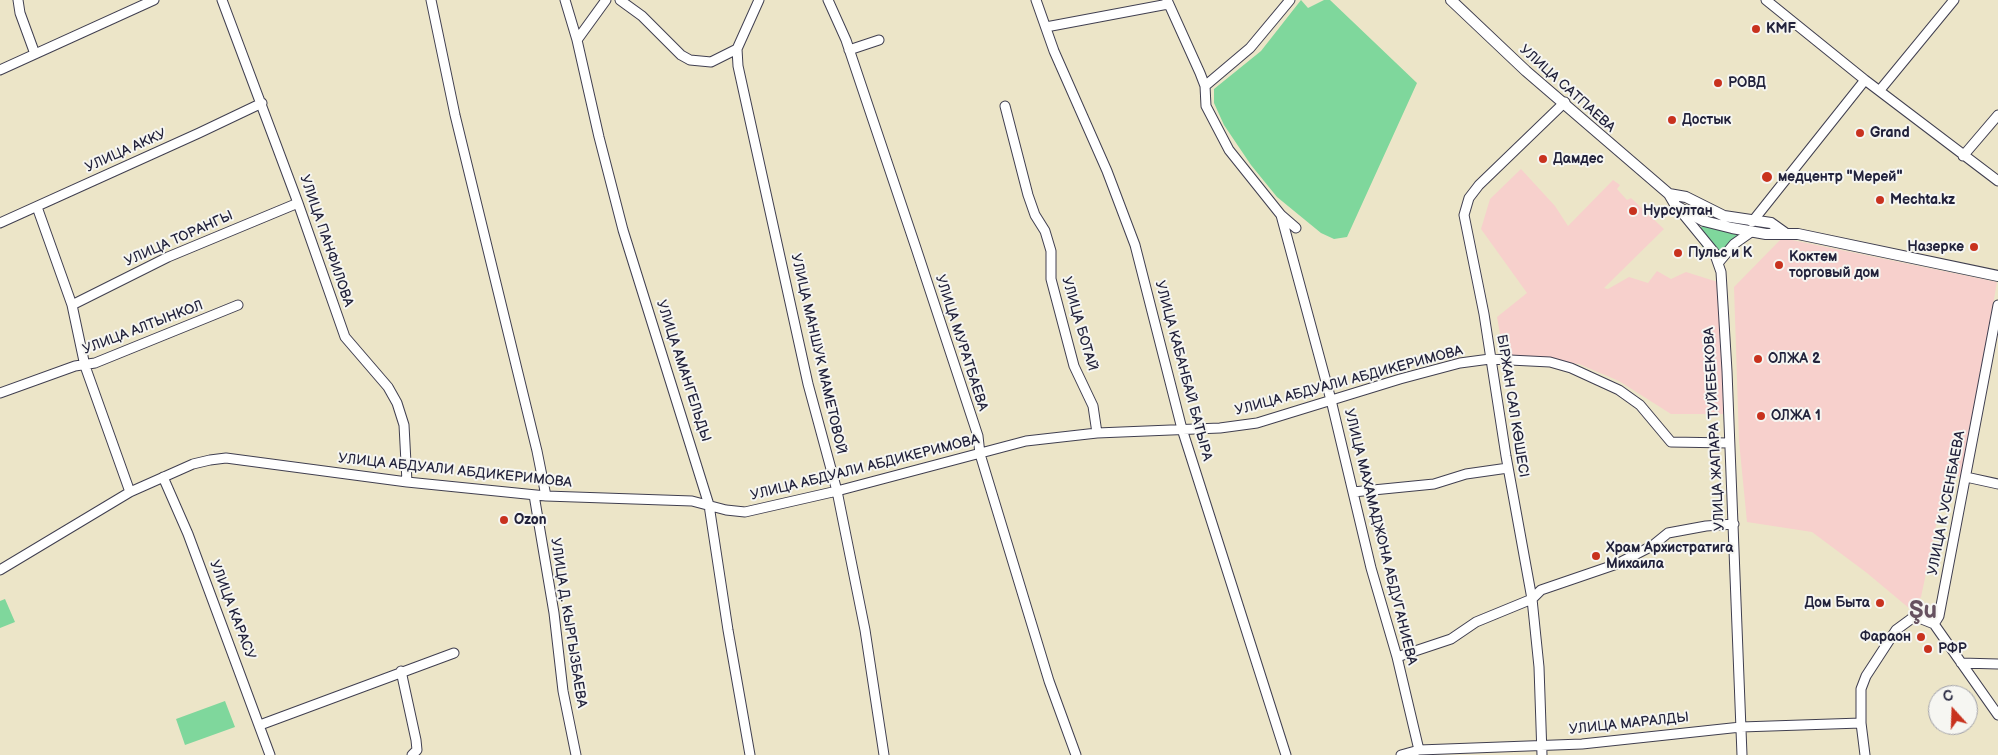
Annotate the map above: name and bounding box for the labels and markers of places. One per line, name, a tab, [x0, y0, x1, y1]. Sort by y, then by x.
place label: KMF	[1766, 21, 1796, 37]
marker: KMF	[1750, 23, 1762, 35]
place label: РОВД	[1728, 75, 1766, 91]
marker: РОВД	[1712, 77, 1724, 89]
place label: Достык	[1682, 112, 1731, 128]
marker: Достык	[1666, 114, 1678, 126]
place label: Grand	[1870, 125, 1910, 141]
marker: Grand	[1854, 127, 1866, 139]
place label: Дамдес	[1553, 151, 1604, 167]
marker: Дамдес	[1537, 153, 1549, 165]
place label: медцентр "Мерей"	[1778, 169, 1902, 185]
marker: медцентр "Мерей"	[1760, 170, 1774, 184]
place label: Mechta.kz	[1890, 192, 1955, 208]
marker: Mechta.kz	[1874, 194, 1886, 206]
place label: Нурсултан	[1643, 203, 1713, 219]
marker: Нурсултан	[1627, 205, 1639, 217]
place label: Назерке	[1907, 239, 1964, 255]
marker: Назерке	[1968, 241, 1980, 253]
place label: Пульс и К	[1688, 245, 1752, 261]
marker: Пульс и К	[1672, 247, 1684, 259]
place label: Коктем торговый дом	[1789, 249, 1879, 282]
marker: Коктем торговый дом	[1773, 259, 1785, 271]
place label: ОЛЖА 2	[1768, 351, 1820, 367]
marker: ОЛЖА 2	[1752, 353, 1764, 365]
place label: ОЛЖА 1	[1771, 408, 1821, 424]
marker: ОЛЖА 1	[1755, 410, 1767, 422]
place label: Ozon	[514, 512, 547, 528]
marker: Ozon	[498, 514, 510, 526]
place label: Храм Архистратига Михаила	[1606, 540, 1733, 572]
marker: Храм Архистратига Михаила	[1590, 550, 1602, 562]
place label: Дом Быта	[1805, 595, 1870, 611]
marker: Дом Быта	[1874, 597, 1886, 609]
place label: Фараон	[1860, 629, 1911, 645]
marker: Фараон	[1915, 631, 1927, 643]
place label: РФР	[1938, 641, 1967, 657]
marker: РФР	[1922, 643, 1934, 655]

